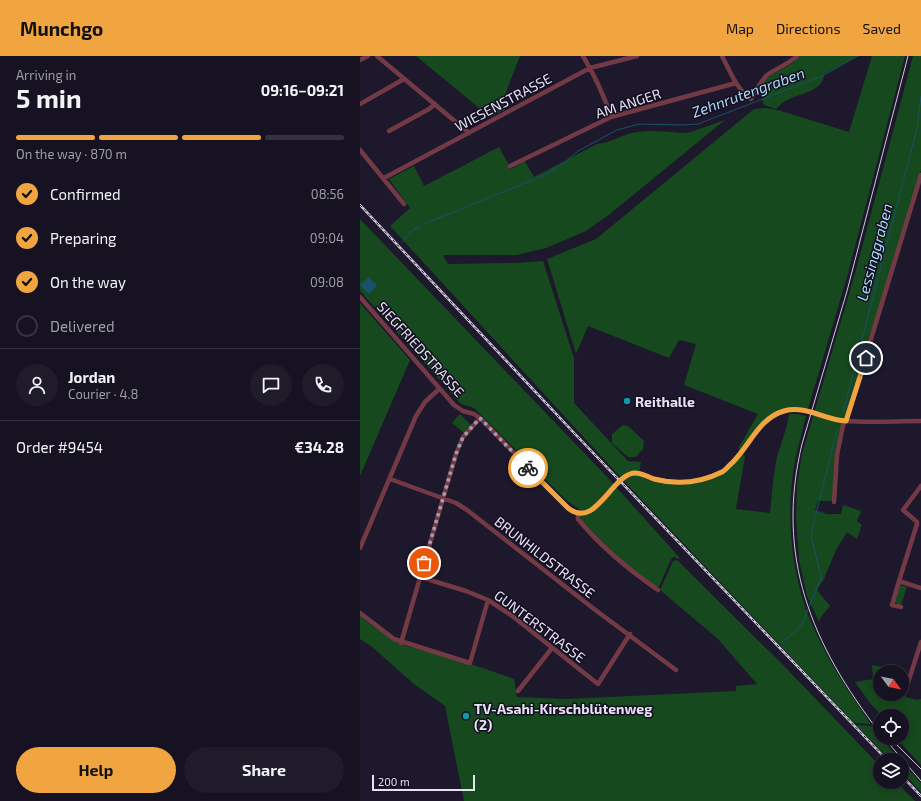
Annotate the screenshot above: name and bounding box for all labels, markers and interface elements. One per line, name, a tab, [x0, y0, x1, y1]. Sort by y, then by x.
text: Munchgo	[20, 17, 103, 40]
text: Map	[726, 20, 754, 37]
text: Directions	[776, 20, 841, 37]
text: Saved	[863, 20, 901, 37]
water label: Zehnrutengraben	[689, 63, 807, 121]
text: Arriving in	[16, 67, 76, 83]
street label: WIESENSTRASSE	[452, 69, 554, 135]
text: 09:16–09:21	[261, 81, 344, 99]
text: 5 min	[16, 82, 82, 113]
street label: AM ANGER	[593, 84, 663, 122]
text: On the way · 870 m	[16, 146, 127, 162]
icon: check	[16, 183, 38, 205]
text: Confirmed	[50, 185, 121, 203]
text: 08:56	[311, 186, 344, 202]
water label: Lessinggraben	[852, 201, 896, 303]
icon: check	[16, 227, 38, 249]
text: Preparing	[50, 229, 116, 247]
text: 09:04	[310, 230, 344, 246]
icon: check	[16, 271, 38, 293]
text: On the way	[50, 273, 126, 291]
text: 09:08	[310, 274, 344, 290]
street label: SIEGFRIEDSTRASSE	[374, 298, 468, 400]
text: Delivered	[50, 317, 115, 335]
pin	[849, 341, 883, 375]
icon: home	[855, 347, 877, 369]
button: person	[16, 364, 58, 406]
button: chat	[250, 364, 292, 406]
button: phone	[302, 364, 344, 406]
text: Jordan	[68, 368, 115, 386]
text: Courier · 4.8	[68, 386, 138, 402]
place label: Reithalle	[635, 393, 695, 410]
marker: Reithalle	[622, 396, 632, 406]
text: Order #9454	[16, 438, 103, 456]
text: €34.28	[295, 438, 344, 456]
courier	[508, 448, 548, 488]
icon: bike	[517, 457, 539, 479]
street label: BRUNHILDSTRASSE	[491, 512, 599, 602]
pin	[407, 546, 441, 580]
icon: bag	[413, 552, 435, 574]
street label: GUNTERSTRASSE	[491, 586, 589, 666]
north arrow	[873, 665, 909, 701]
map controls	[873, 665, 909, 789]
place label: TV-Asahi-Kirschblütenweg (2)	[474, 700, 652, 733]
button: locate	[873, 709, 909, 745]
marker: TV-Asahi-Kirschblütenweg (2)	[461, 711, 471, 721]
button: Help	[16, 747, 176, 793]
button: Share	[184, 747, 344, 793]
button: layers	[873, 753, 909, 789]
scale bar	[372, 773, 475, 792]
text: 200 m	[378, 775, 410, 788]

